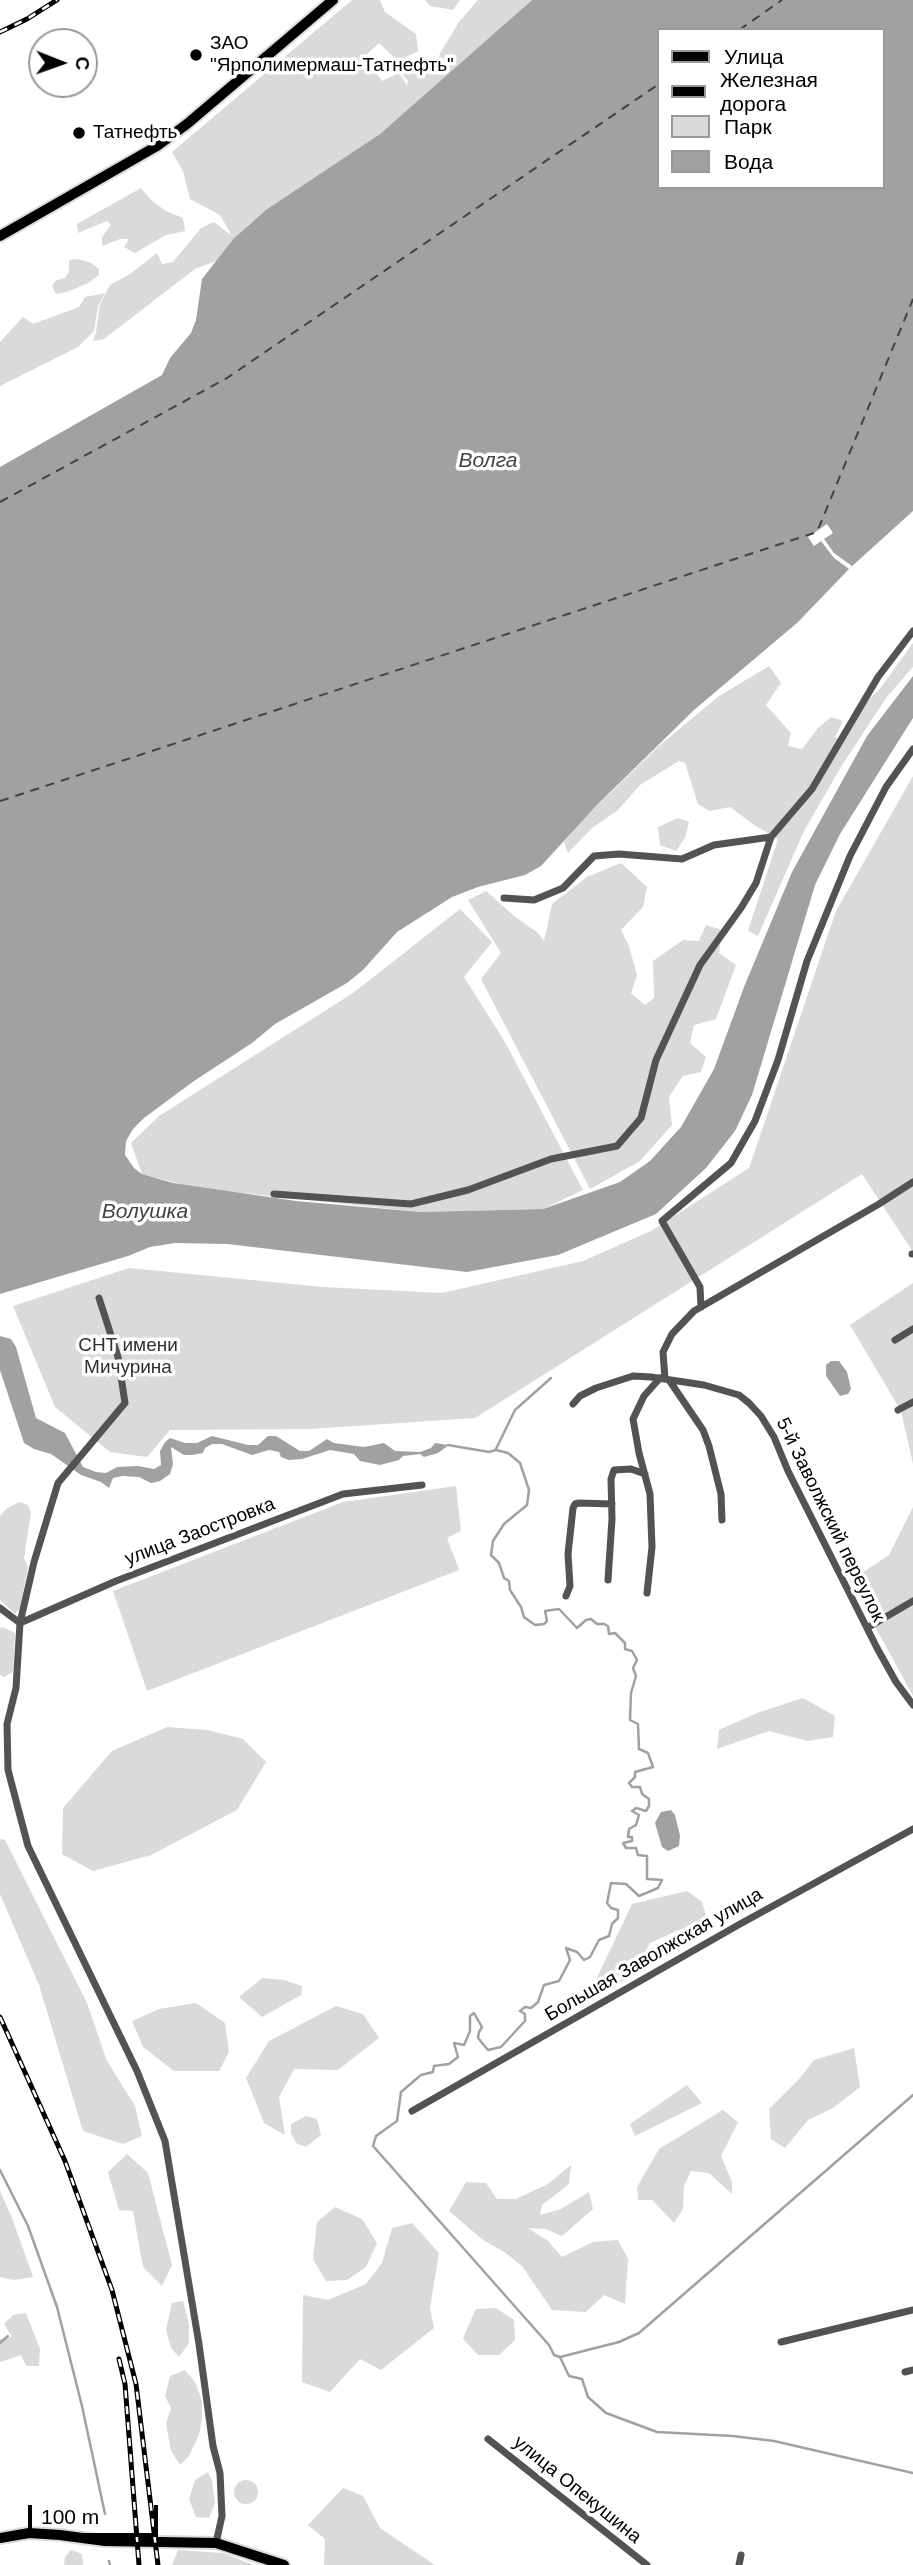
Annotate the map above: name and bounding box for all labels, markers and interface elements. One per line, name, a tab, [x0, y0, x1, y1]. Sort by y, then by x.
north arrow	[28, 28, 98, 98]
legend	[657, 28, 885, 189]
place label: ЗАО "Ярполимермаш-Татнефть"	[210, 33, 454, 77]
text: Улица	[724, 45, 784, 68]
marker: ЗАО "Ярполимермаш-Татнефть"	[188, 47, 204, 63]
text: С	[72, 56, 93, 70]
text: Железная дорога	[720, 68, 818, 115]
text: Парк	[724, 115, 772, 138]
place label: Татнефть	[93, 122, 177, 144]
marker: Татнефть	[71, 125, 87, 141]
text: Вода	[724, 150, 773, 173]
water label: Волга	[459, 448, 517, 474]
water label: Волушка	[102, 1199, 188, 1225]
park label: СНТ имени Мичурина	[78, 1335, 178, 1379]
street label: 5-й Заволжский переулок	[771, 1414, 889, 1626]
street label: улица Заостровка	[122, 1493, 278, 1571]
street label: Большая Заволжская улица	[541, 1883, 767, 2027]
street label: улица Опекушина	[508, 2431, 646, 2549]
scale bar	[32, 2492, 161, 2536]
text: 100 m	[41, 2505, 99, 2528]

